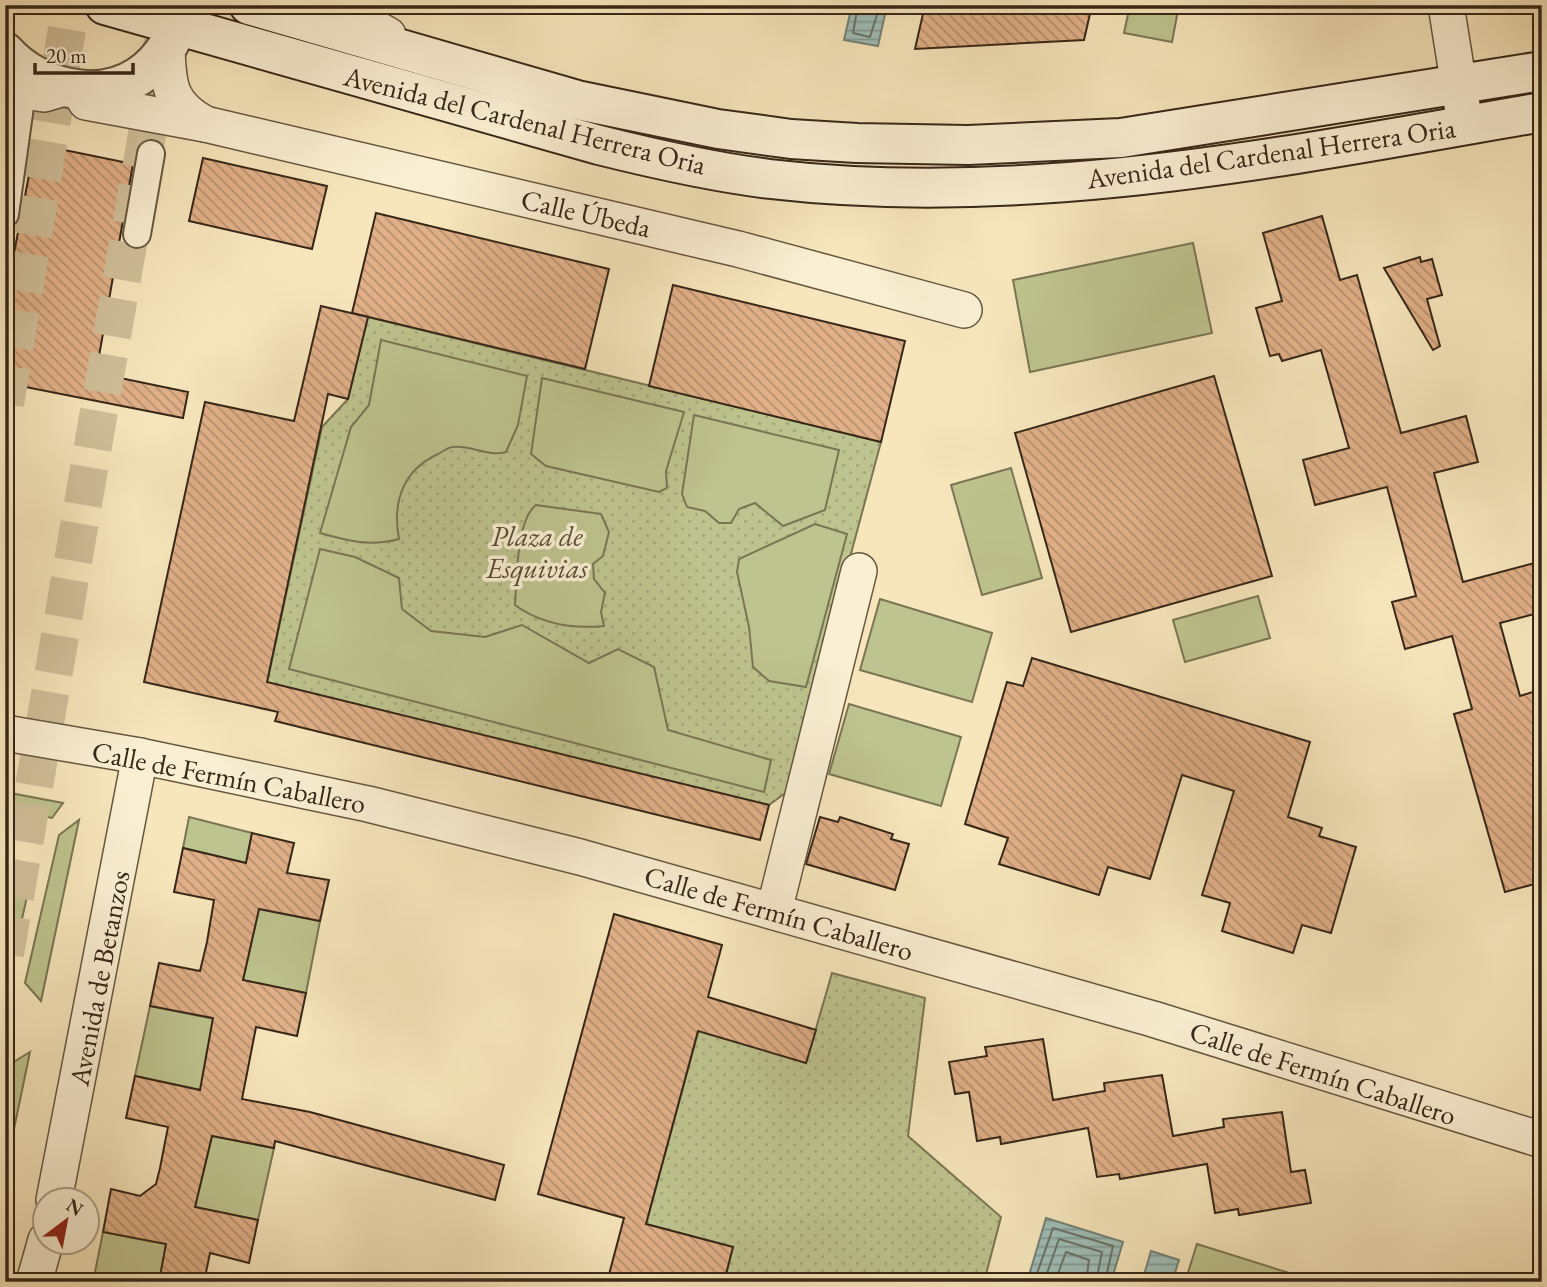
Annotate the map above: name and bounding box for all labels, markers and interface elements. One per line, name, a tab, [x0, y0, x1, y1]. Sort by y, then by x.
scale bar	[35, 32, 133, 76]
text: 20 m	[46, 42, 87, 69]
street label: Avenida del Cardenal Herrera Oria	[339, 57, 711, 183]
street label: Avenida del Cardenal Herrera Oria	[1083, 109, 1458, 197]
street label: Calle Úbeda	[518, 181, 655, 246]
park label: Plaza de Esquivias	[486, 518, 588, 587]
street label: Calle de Fermín Caballero	[89, 733, 369, 821]
street label: Calle de Fermín Caballero	[640, 857, 918, 969]
street label: Avenida de Betanzos	[60, 867, 138, 1090]
street label: Calle de Fermín Caballero	[1185, 1013, 1461, 1133]
north arrow	[32, 1186, 102, 1256]
text: N	[62, 1192, 88, 1222]

